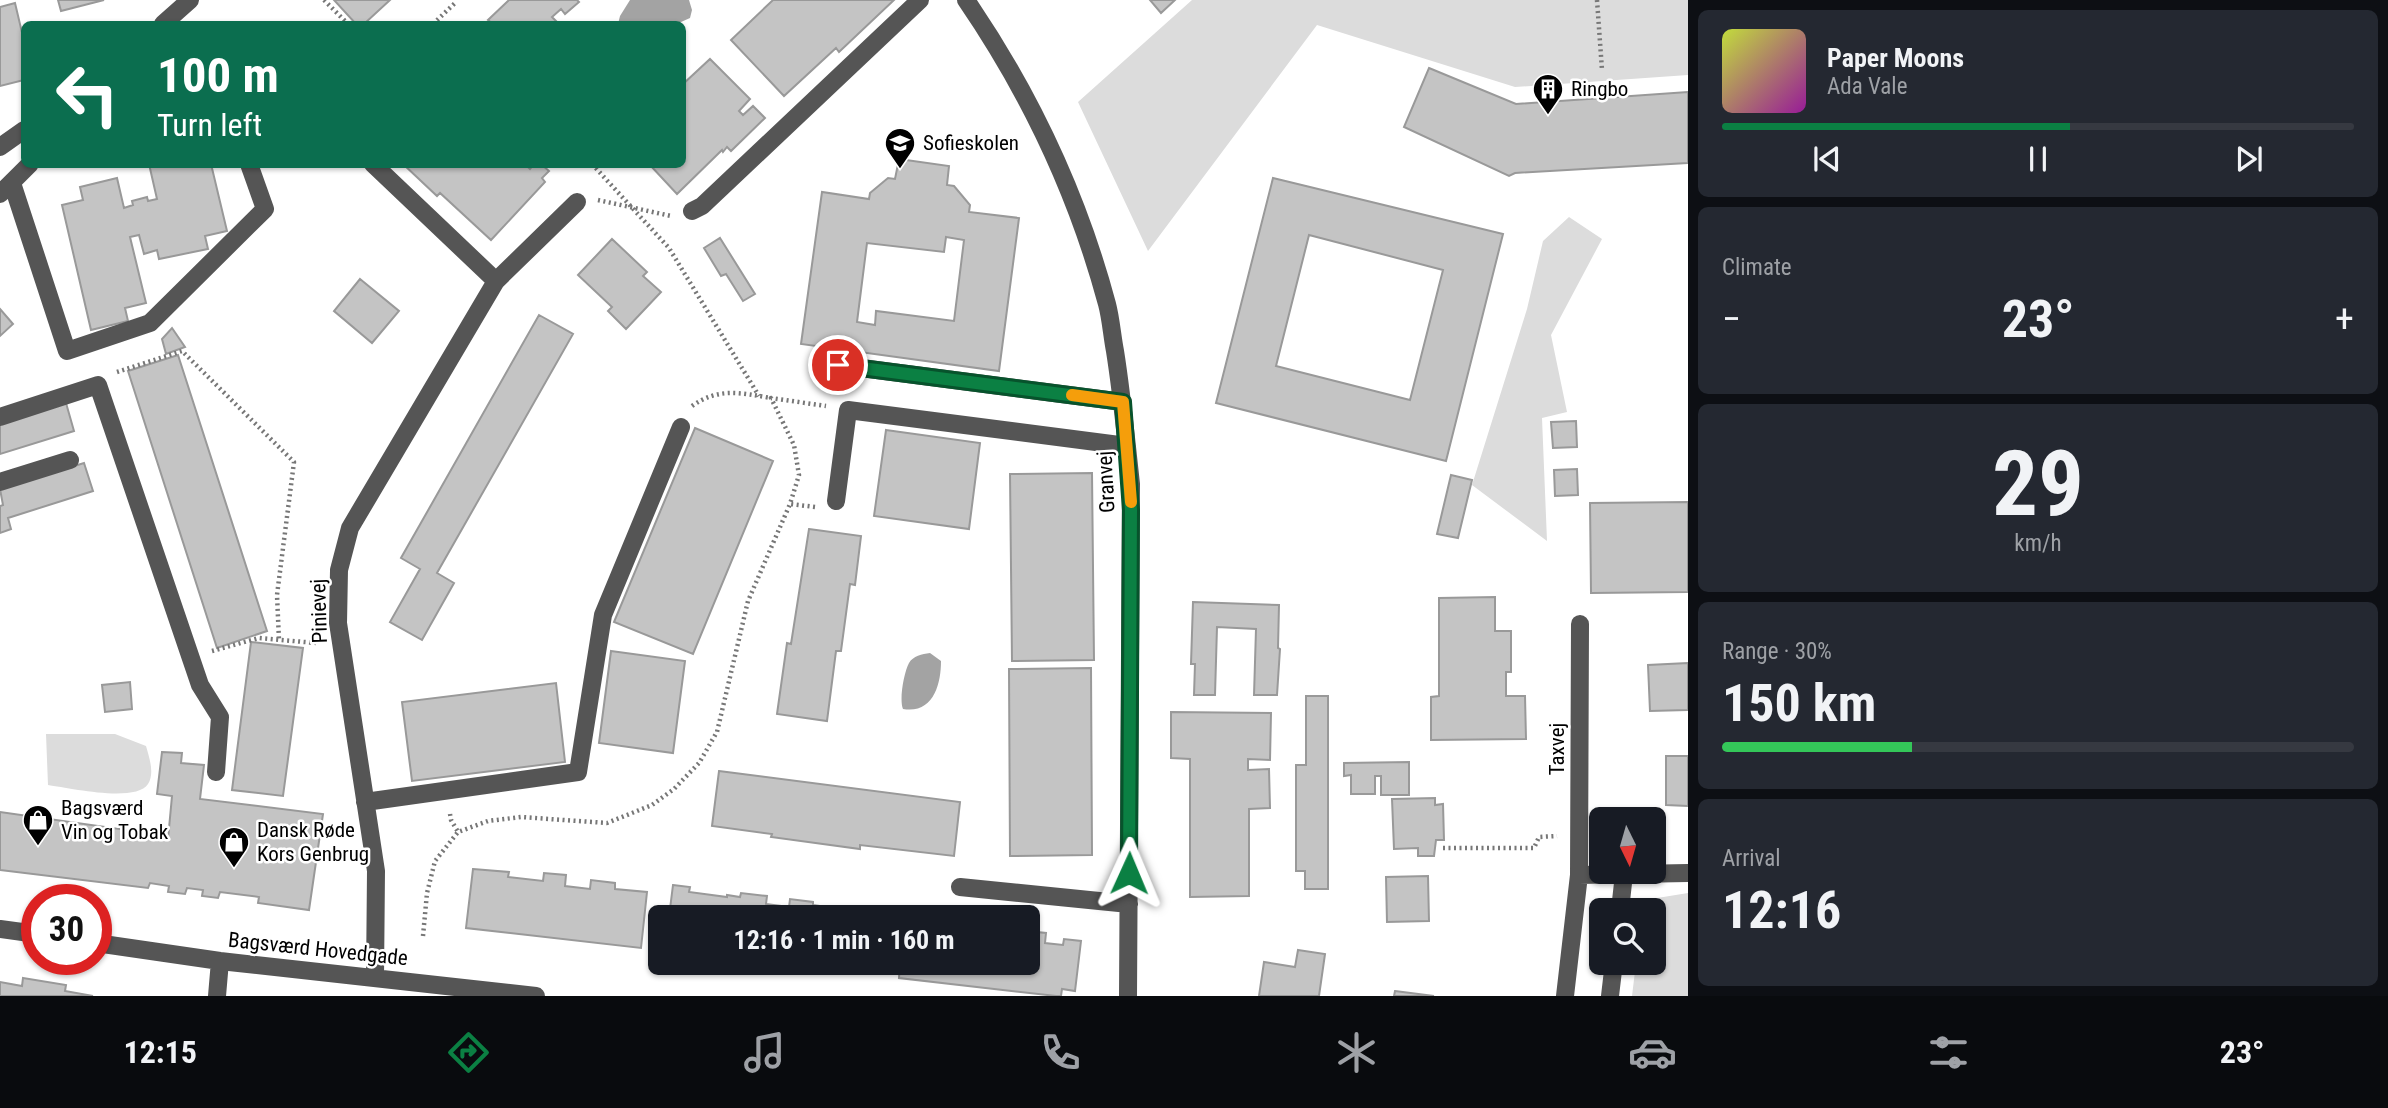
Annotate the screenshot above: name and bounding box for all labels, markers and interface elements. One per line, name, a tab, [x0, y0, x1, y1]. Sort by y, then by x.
text: Paper Moons	[1827, 43, 1964, 73]
text: 100 m	[157, 47, 279, 104]
icon: left	[42, 49, 133, 140]
building icon: Ringbo	[1531, 72, 1565, 116]
text: Ada Vale	[1827, 73, 1907, 100]
place label: Ringbo	[1571, 77, 1628, 101]
text: Turn left	[157, 106, 262, 144]
school or university icon: Sofieskolen	[883, 126, 917, 170]
place label: Sofieskolen	[923, 131, 1019, 155]
icon: previous	[1808, 140, 1846, 178]
icon: pause	[2019, 140, 2057, 178]
icon: next	[2230, 140, 2268, 178]
text: Climate	[1722, 254, 1792, 281]
text: 23°	[2002, 289, 2074, 350]
text: −	[1722, 297, 1741, 341]
text: +	[2335, 297, 2354, 341]
pin	[808, 335, 868, 395]
icon: arrive	[819, 346, 857, 384]
text: 29	[1992, 431, 2084, 537]
street label: Granvej	[1092, 450, 1120, 514]
text: km/h	[2014, 530, 2062, 557]
street label: Pinievej	[306, 578, 332, 644]
text: Range · 30%	[1722, 638, 1832, 665]
text: 150 km	[1722, 673, 1876, 734]
street label: Taxvej	[1545, 723, 1569, 775]
place label: Bagsværd Vin og Tobak	[61, 796, 169, 844]
shop icon: Bagsværd Vin og Tobak	[21, 803, 55, 847]
north arrow	[1589, 807, 1666, 884]
map controls	[1589, 807, 1666, 975]
place label: Dansk Røde Kors Genbrug	[257, 818, 369, 866]
shop icon: Dansk Røde Kors Genbrug	[217, 825, 251, 869]
position arrow	[1092, 836, 1166, 910]
text: Arrival	[1722, 845, 1781, 872]
text: 12:16	[1722, 880, 1841, 941]
speed limit sign: 30	[21, 884, 112, 975]
button: search	[1589, 898, 1666, 975]
text: 12:16 · 1 min · 160 m	[734, 925, 954, 955]
street label: Bagsværd Hovedgade	[227, 928, 409, 970]
icon: directions	[444, 1028, 493, 1077]
icon: music	[740, 1028, 789, 1077]
icon: phone	[1036, 1028, 1085, 1077]
icon: climate	[1332, 1028, 1381, 1077]
icon: car	[1628, 1028, 1677, 1077]
icon: filters	[1924, 1028, 1973, 1077]
text: 12:15	[123, 1033, 197, 1071]
text: 23°	[2220, 1033, 2264, 1071]

